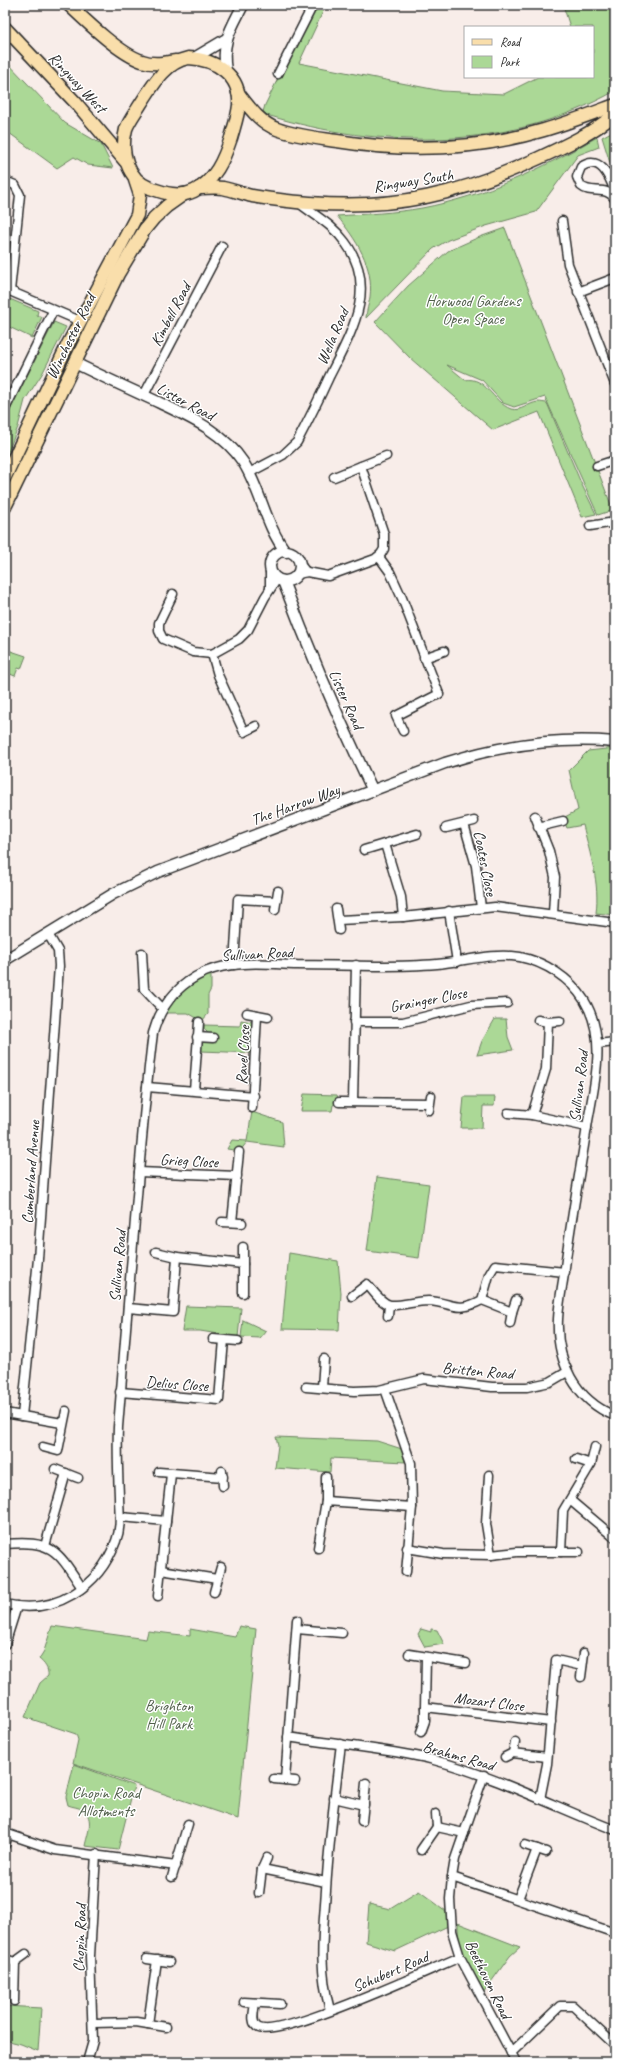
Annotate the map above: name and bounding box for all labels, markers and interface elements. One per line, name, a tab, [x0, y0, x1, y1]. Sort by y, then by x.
legend	[464, 26, 594, 78]
text: Road	[500, 34, 522, 50]
street label: Ringway West	[44, 48, 112, 119]
text: Park	[500, 54, 521, 70]
street label: Ringway South	[372, 165, 455, 197]
street label: Kimbell Road	[146, 277, 197, 350]
street label: Winchester Road	[42, 288, 101, 382]
park label: Horwood Gardens Open Space	[426, 291, 522, 329]
street label: Wella Road	[312, 303, 355, 368]
street label: Lister Road	[153, 378, 220, 427]
street label: Lister Road	[324, 667, 369, 735]
street label: The Harrow Way	[248, 779, 344, 830]
street label: Coates Close	[469, 829, 501, 899]
street label: Sullivan Road	[221, 942, 296, 966]
street label: Grainger Close	[388, 982, 470, 1017]
street label: Ravel Close	[231, 1023, 255, 1085]
street label: Sullivan Road	[565, 1047, 594, 1123]
street label: Cumberland Avenue	[17, 1118, 45, 1224]
street label: Grieg Close	[159, 1149, 220, 1173]
street label: Sullivan Road	[105, 1227, 131, 1303]
street label: Britten Road	[441, 1358, 517, 1384]
street label: Delius Close	[145, 1372, 210, 1396]
street label: Mozart Close	[453, 1688, 527, 1716]
park label: Brighton Hill Park	[145, 1696, 194, 1734]
street label: Brahms Road	[421, 1736, 499, 1776]
park label: Chopin Road Allotments	[72, 1783, 143, 1821]
street label: Chopin Road	[69, 1901, 91, 1972]
street label: Beethoven Road	[460, 1937, 517, 2025]
street label: Schubert Road	[349, 1946, 434, 1997]

